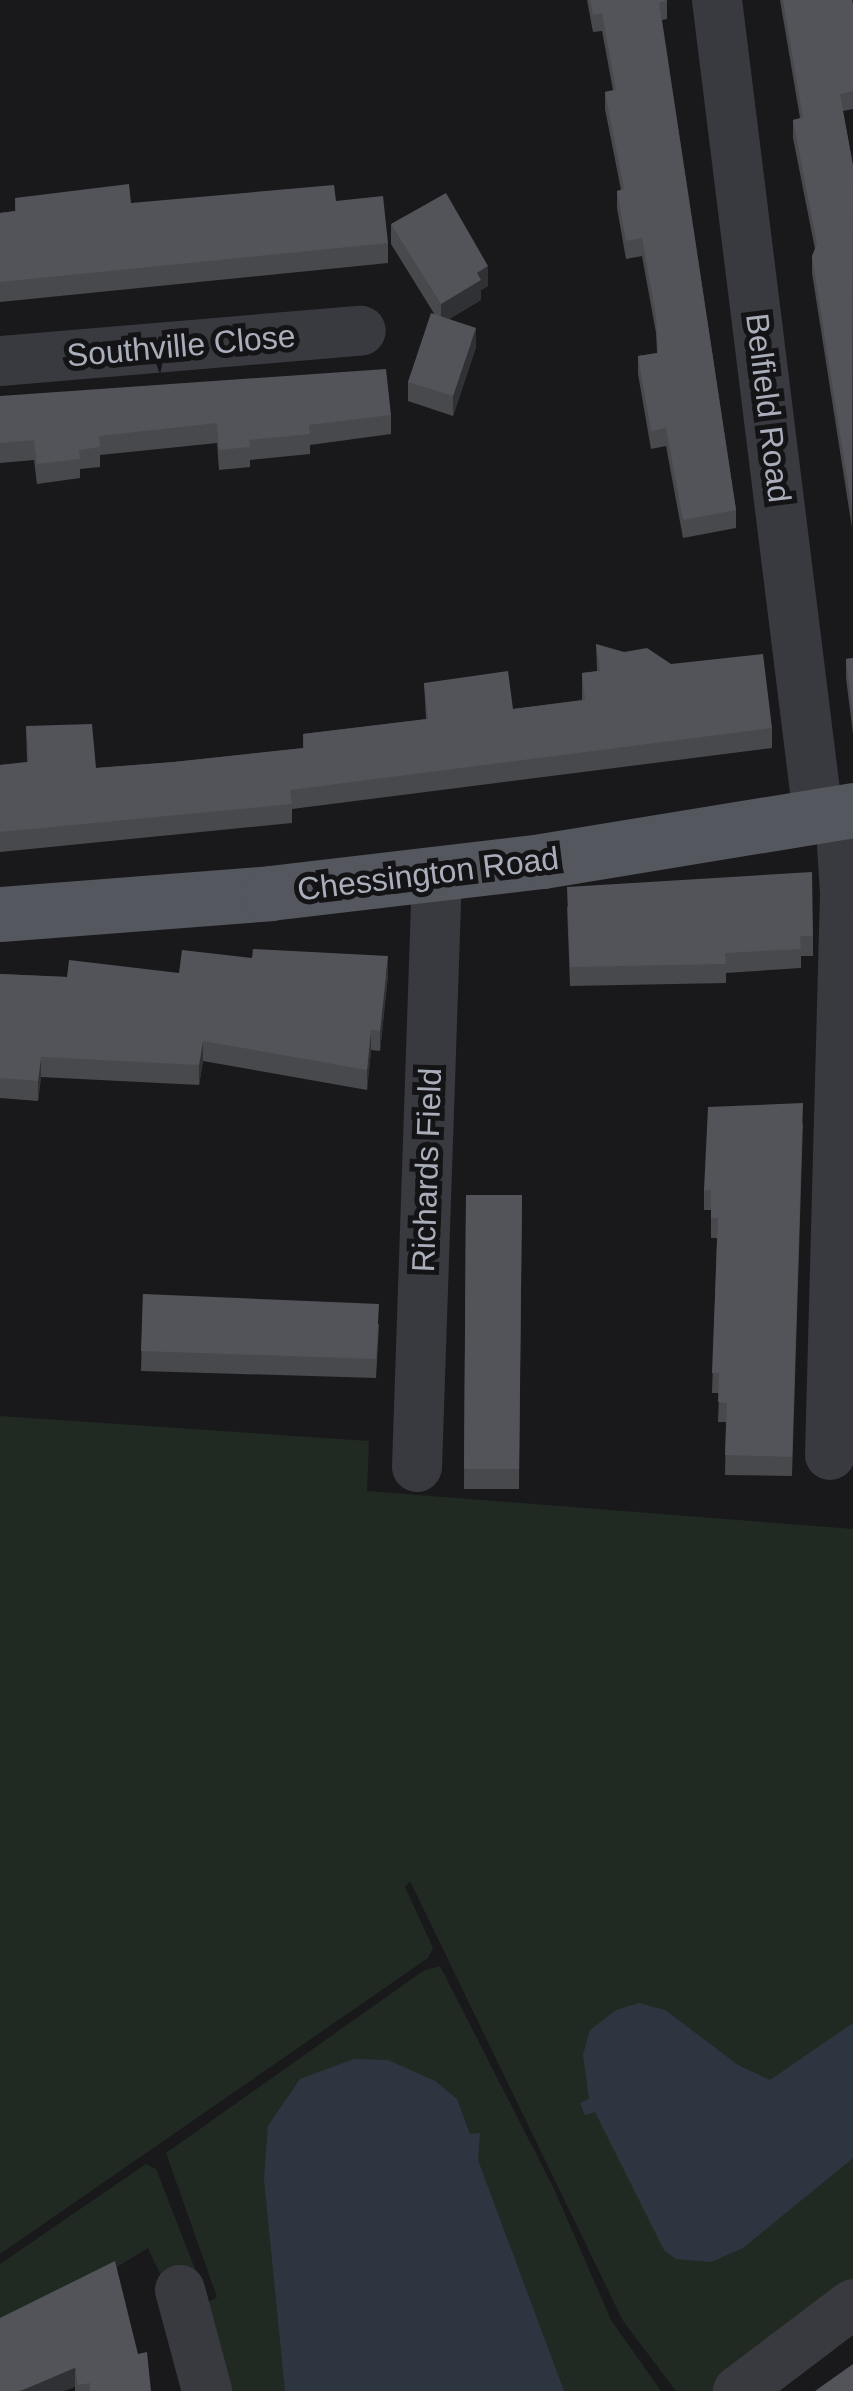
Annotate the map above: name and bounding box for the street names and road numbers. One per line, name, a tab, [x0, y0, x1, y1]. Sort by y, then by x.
street label: Belfield Road	[737, 311, 799, 505]
street label: Southville Close	[65, 317, 297, 375]
street label: Chessington Road	[295, 839, 561, 909]
street label: Richards Field	[404, 1067, 450, 1273]

